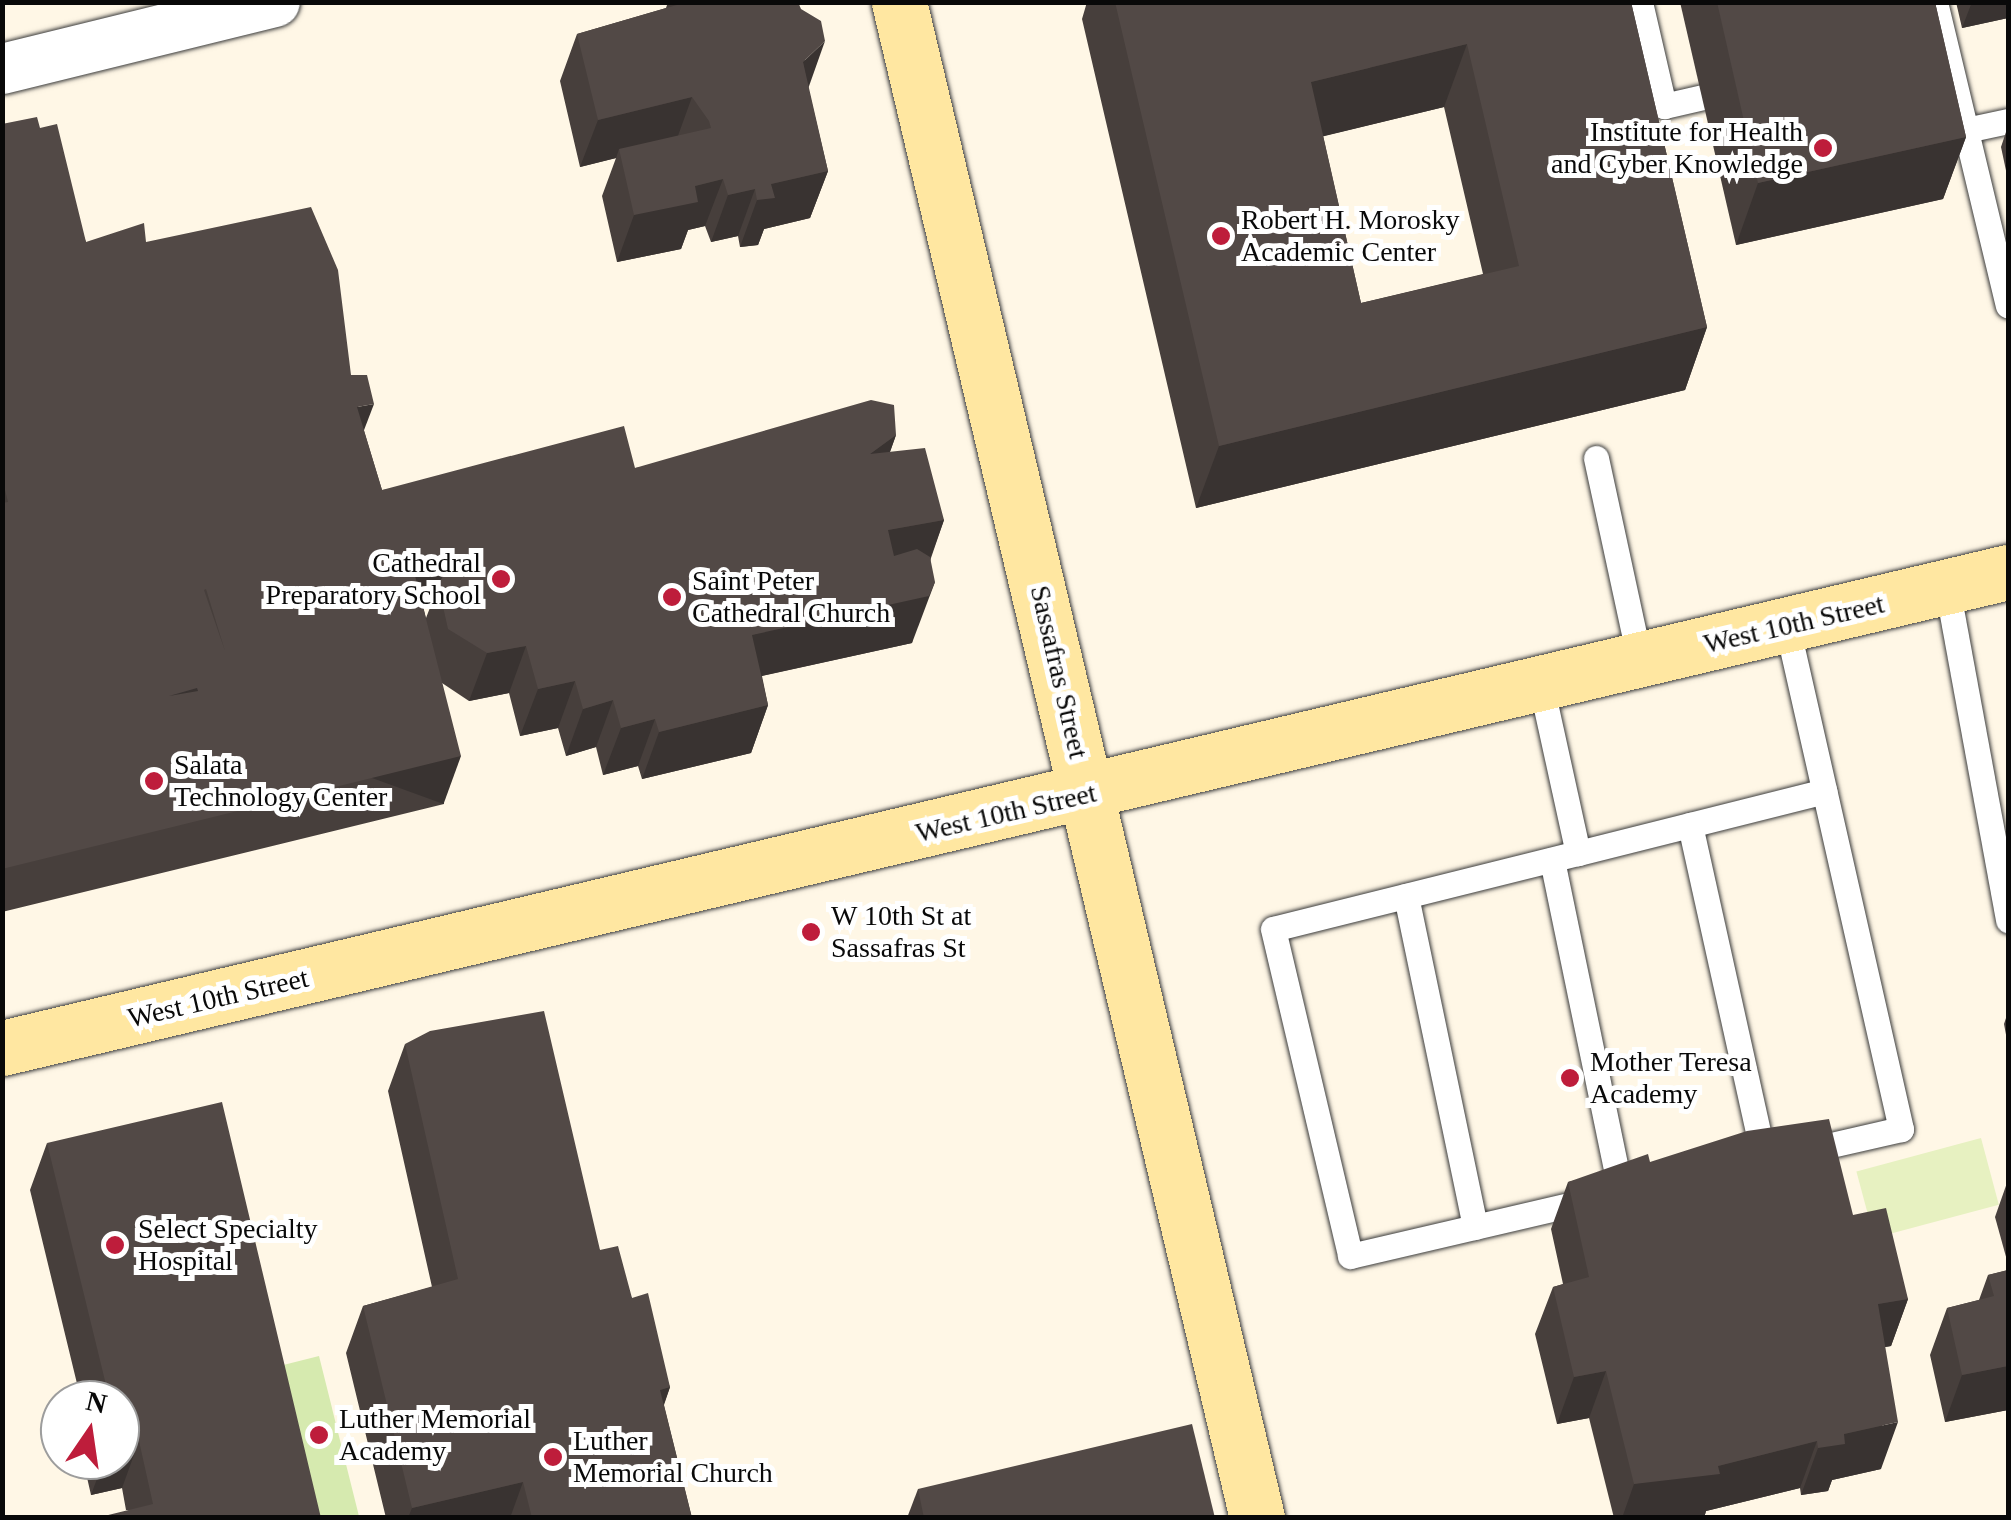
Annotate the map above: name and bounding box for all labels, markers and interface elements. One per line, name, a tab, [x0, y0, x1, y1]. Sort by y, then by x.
place label: Institute for Health and Cyber Knowledge	[1551, 115, 1803, 181]
marker: Institute for Health and Cyber Knowledge	[1812, 137, 1834, 159]
place label: Robert H. Morosky Academic Center	[1241, 203, 1460, 269]
marker: Robert H. Morosky Academic Center	[1210, 225, 1232, 247]
place label: Cathedral Preparatory School	[266, 546, 481, 612]
place label: Saint Peter Cathedral Church	[692, 564, 890, 630]
marker: Cathedral Preparatory School	[490, 568, 512, 590]
street label: Sassafras Street	[1023, 582, 1095, 762]
marker: Saint Peter Cathedral Church	[661, 586, 683, 608]
street label: West 10th Street	[1700, 587, 1888, 661]
place label: Salata Technology Center	[174, 748, 387, 814]
marker: Salata Technology Center	[143, 770, 165, 792]
street label: West 10th Street	[912, 776, 1100, 850]
place label: W 10th St at Sassafras St	[831, 899, 972, 965]
marker: W 10th St at Sassafras St	[800, 921, 822, 943]
street label: West 10th Street	[124, 961, 312, 1035]
place label: Mother Teresa Academy	[1590, 1045, 1752, 1111]
marker: Mother Teresa Academy	[1559, 1067, 1581, 1089]
place label: Select Specialty Hospital	[138, 1212, 318, 1278]
marker: Select Specialty Hospital	[102, 1232, 128, 1258]
north arrow	[40, 1380, 140, 1480]
text: N	[83, 1385, 110, 1420]
place label: Luther Memorial Academy	[339, 1402, 531, 1468]
marker: Luther Memorial Academy	[308, 1424, 330, 1446]
place label: Luther Memorial Church	[573, 1424, 773, 1490]
marker: Luther Memorial Church	[542, 1446, 564, 1468]

